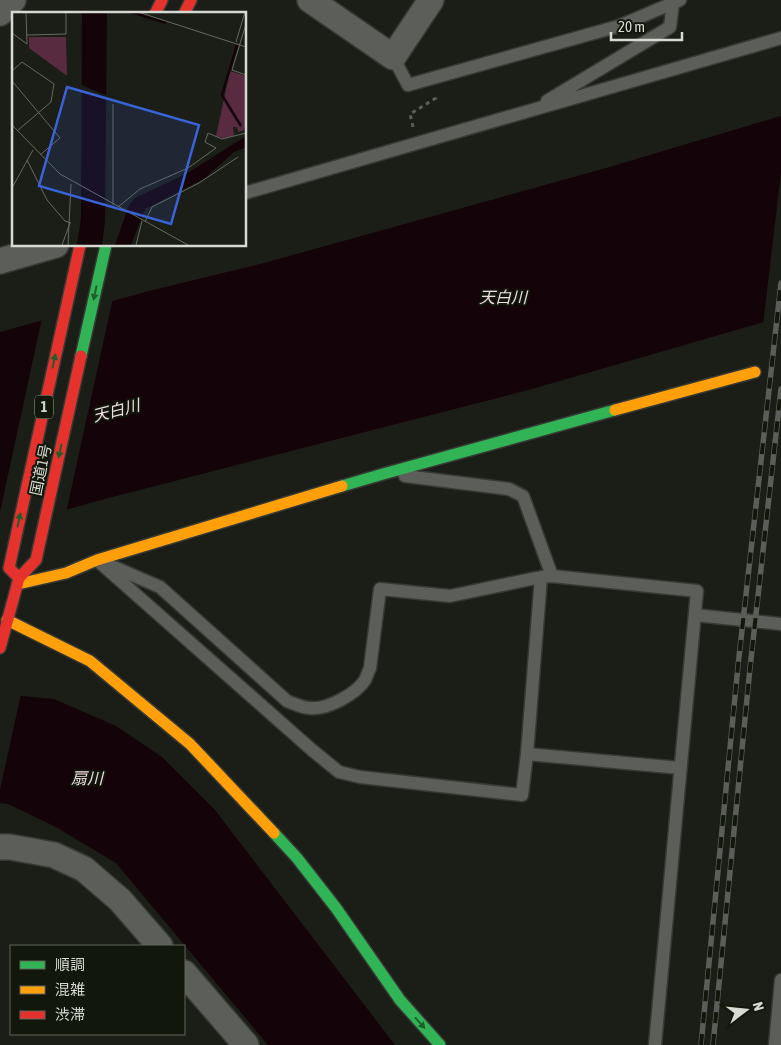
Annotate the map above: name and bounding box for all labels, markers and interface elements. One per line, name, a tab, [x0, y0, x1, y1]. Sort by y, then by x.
scale bar	[611, 10, 682, 42]
inset map	[12, 12, 246, 246]
text: 20 m	[618, 18, 645, 35]
one-way arrow	[91, 285, 99, 300]
water label: 天白川	[479, 288, 529, 306]
one-way arrow	[50, 354, 58, 369]
water label: 天白川	[91, 395, 143, 425]
road number: 1	[35, 396, 53, 418]
street label: 国道1号	[27, 443, 54, 497]
one-way arrow	[56, 444, 64, 459]
one-way arrow	[16, 512, 24, 528]
water label: 扇川	[71, 769, 105, 787]
legend	[10, 945, 185, 1035]
text: 順調	[55, 956, 85, 973]
text: 混雑	[55, 981, 85, 998]
north arrow	[721, 985, 771, 1035]
text: N	[750, 1000, 767, 1013]
text: 渋滞	[55, 1006, 85, 1023]
one-way arrow	[414, 1016, 425, 1029]

